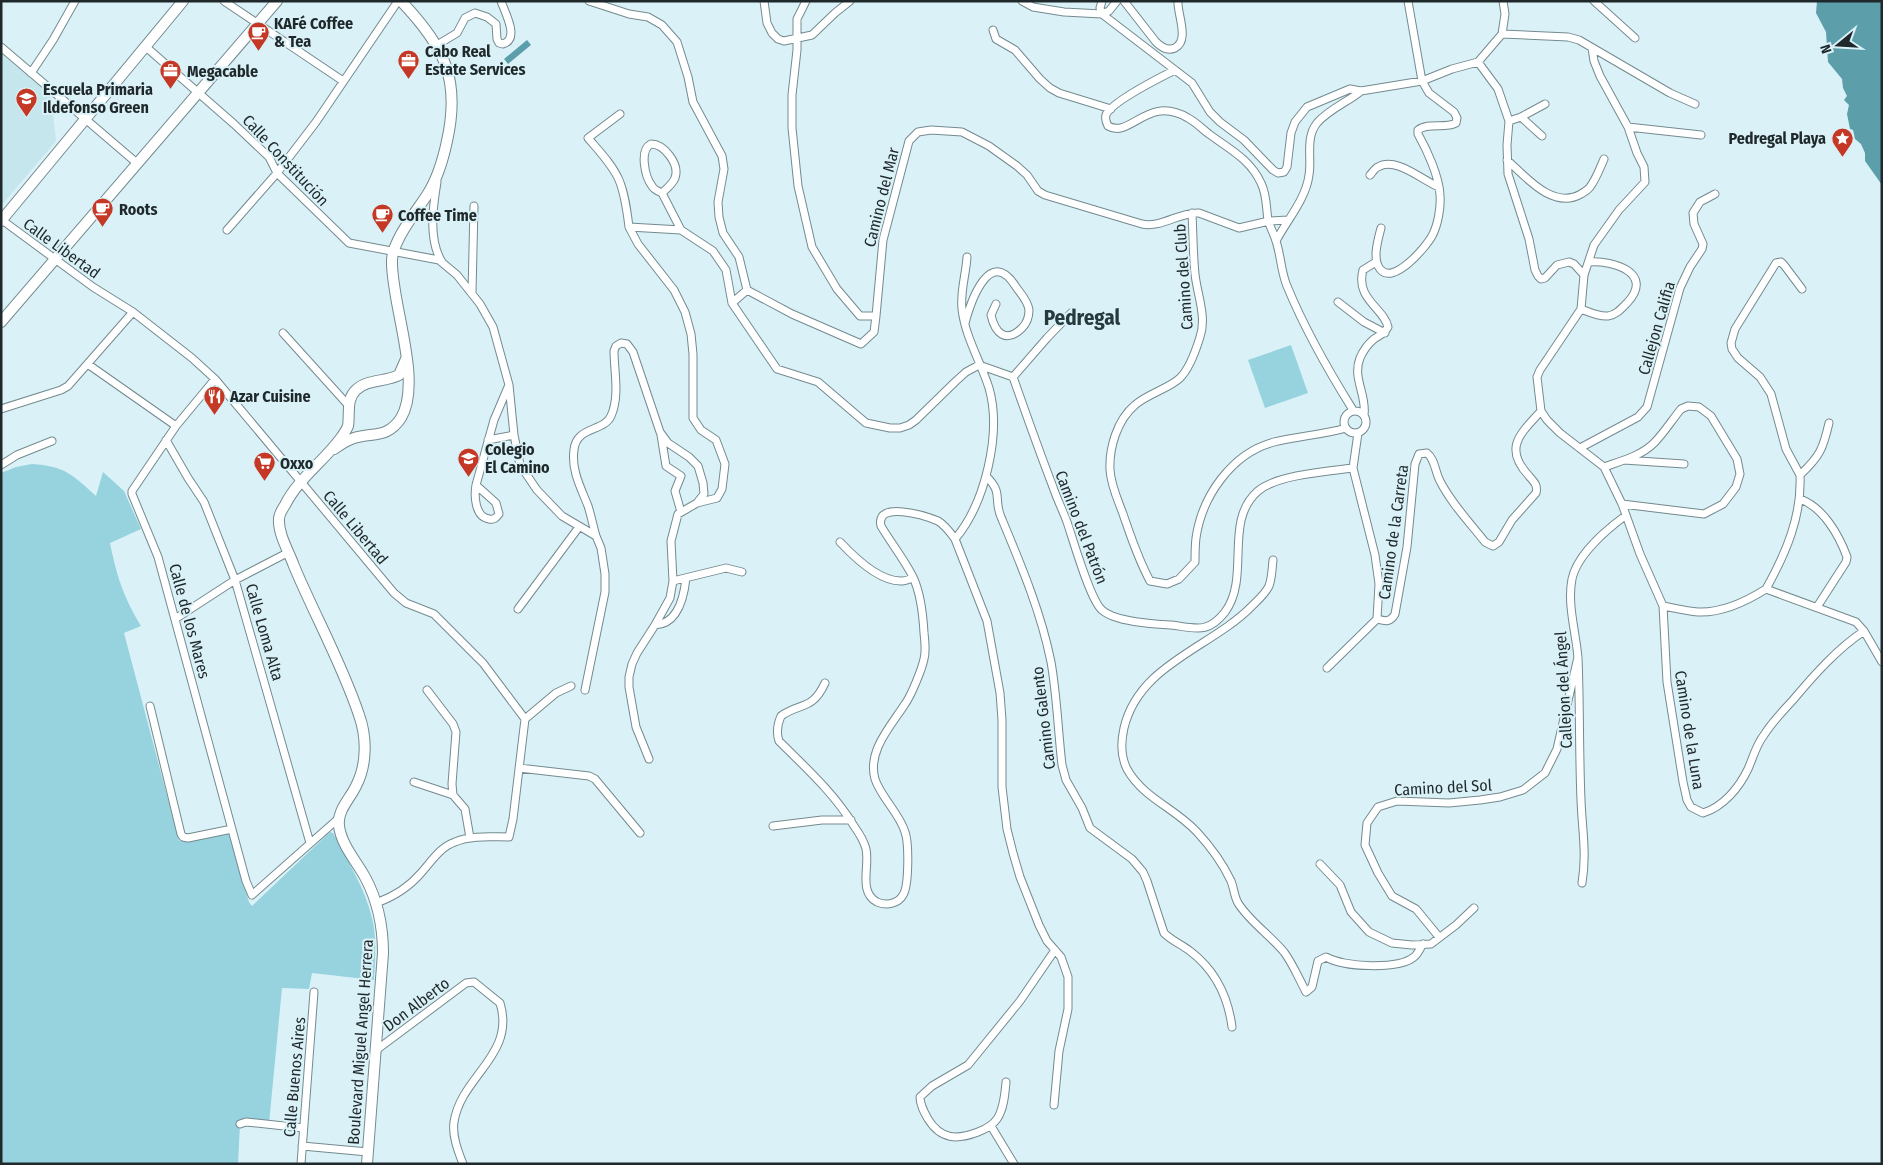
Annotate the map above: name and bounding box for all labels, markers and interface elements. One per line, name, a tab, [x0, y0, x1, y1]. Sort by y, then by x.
place label: KAFé Coffee & Tea	[274, 14, 353, 51]
cafe icon: KAFé Coffee & Tea	[246, 20, 270, 51]
north arrow	[1813, 20, 1863, 70]
place label: Cabo Real Estate Services	[425, 42, 525, 79]
text: N	[1817, 42, 1835, 55]
office icon: Cabo Real Estate Services	[397, 48, 421, 79]
office icon: Megacable	[159, 59, 183, 90]
place label: Megacable	[187, 62, 258, 81]
place label: Escuela Primaria Ildefonso Green	[43, 80, 153, 117]
school or university icon: Escuela Primaria Ildefonso Green	[15, 86, 39, 117]
street label: Calle Constitución	[239, 111, 333, 210]
place icon: Pedregal Playa	[1830, 126, 1854, 157]
place label: Pedregal Playa	[1729, 129, 1826, 148]
street label: Camino del Mar	[860, 145, 903, 249]
cafe icon: Roots	[91, 197, 115, 228]
place label: Roots	[119, 200, 157, 219]
cafe icon: Coffee Time	[370, 203, 394, 234]
place label: Coffee Time	[398, 206, 477, 225]
street label: Calle Libertad	[20, 214, 104, 283]
street label: Camino del Club	[1170, 223, 1197, 331]
street label: Callejon Califia	[1634, 279, 1679, 377]
district label: Pedregal	[1044, 305, 1121, 331]
restaurant icon: Azar Cuisine	[202, 384, 226, 415]
place label: Azar Cuisine	[229, 387, 311, 406]
place label: Colegio El Camino	[485, 440, 550, 477]
school or university icon: Colegio El Camino	[457, 446, 481, 477]
supermarket icon: Oxxo	[252, 451, 276, 482]
place label: Oxxo	[280, 454, 314, 473]
street label: Camino de la Carreta	[1375, 463, 1412, 601]
street label: Camino del Patrón	[1051, 468, 1112, 587]
street label: Calle Libertad	[319, 487, 392, 568]
street label: Calle de los Mares	[165, 562, 214, 681]
street label: Calle Loma Alta	[242, 581, 288, 683]
street label: Callejon del Ángel	[1551, 631, 1576, 749]
street label: Camino Galento	[1028, 665, 1059, 770]
street label: Camino de la Luna	[1671, 669, 1708, 791]
street label: Camino del Sol	[1394, 775, 1492, 800]
street label: Boulevard Miguel Angel Herrera	[344, 939, 377, 1145]
street label: Don Alberto	[379, 973, 453, 1035]
street label: Calle Buenos Aires	[280, 1016, 309, 1138]

